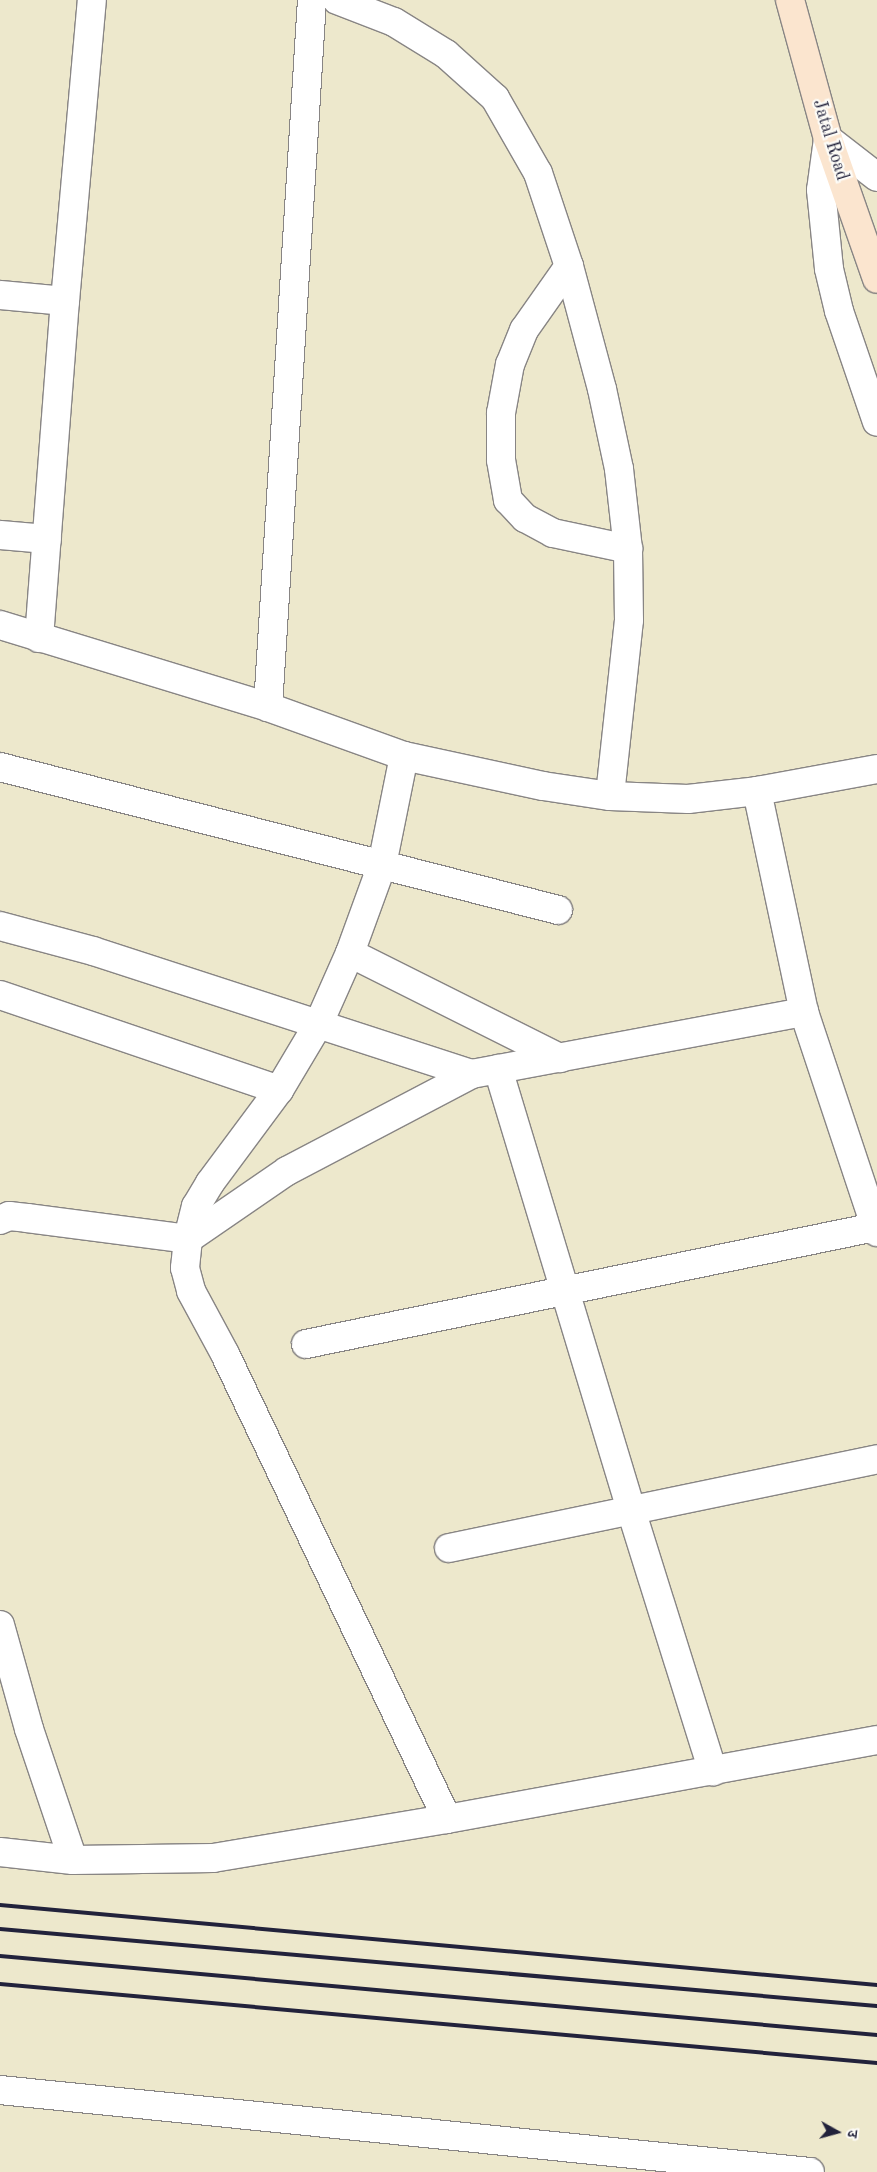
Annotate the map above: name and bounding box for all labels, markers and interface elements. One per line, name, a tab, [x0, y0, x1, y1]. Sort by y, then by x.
street label: Jatal Road	[807, 97, 853, 183]
north arrow	[812, 2107, 862, 2157]
text: उ	[845, 2129, 859, 2138]

